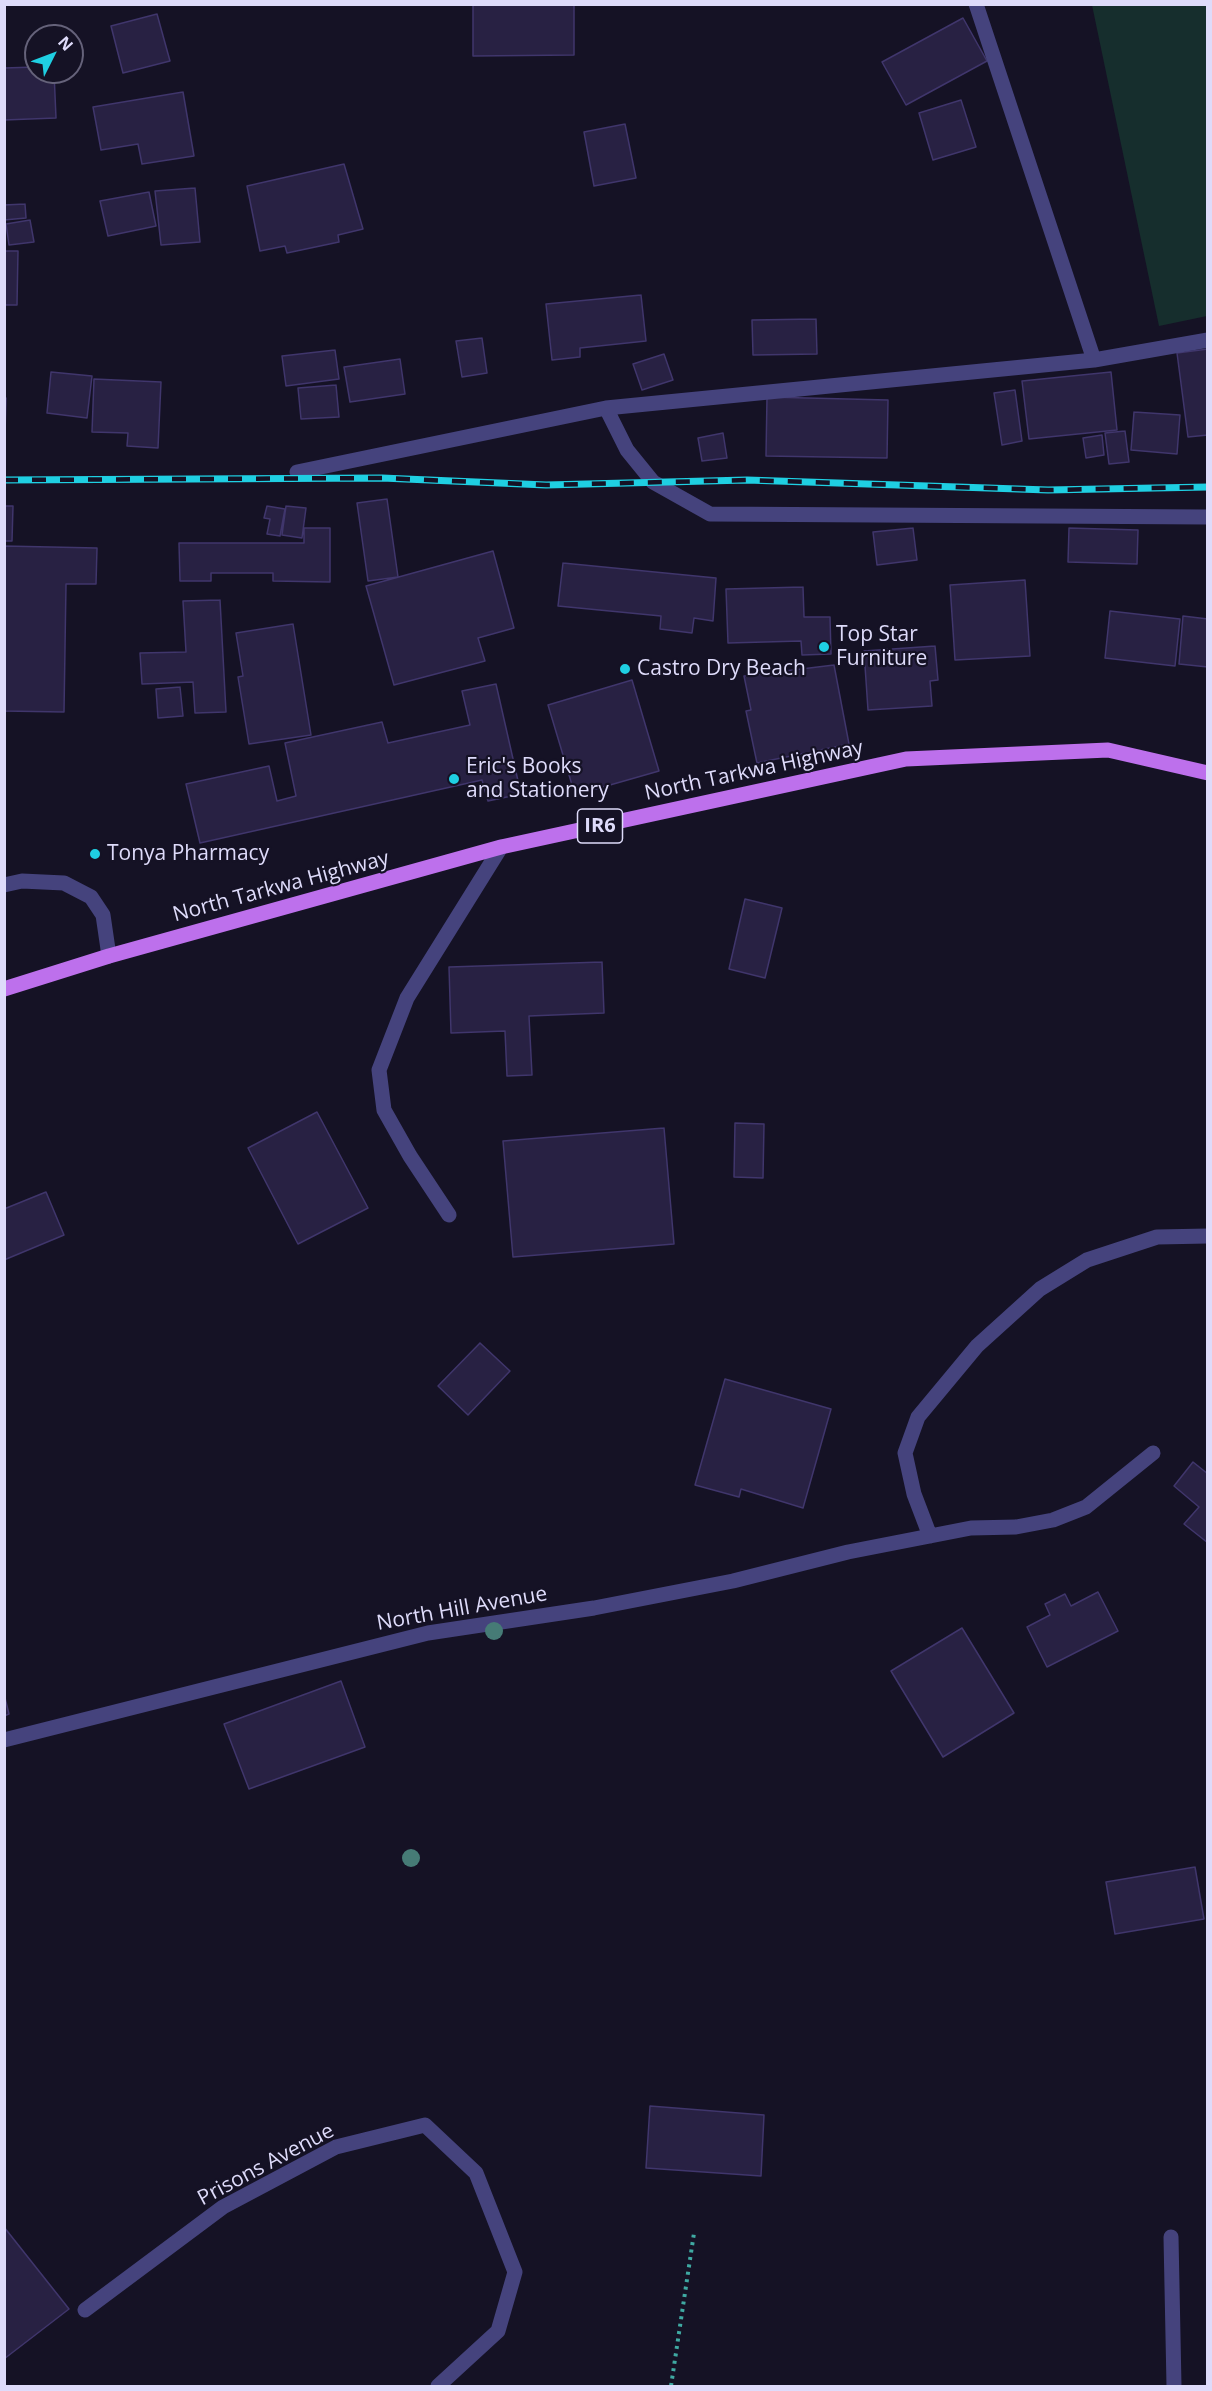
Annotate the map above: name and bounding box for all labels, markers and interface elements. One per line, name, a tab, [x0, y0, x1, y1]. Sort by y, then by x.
north arrow	[24, 24, 84, 84]
text: N	[53, 31, 78, 55]
place label: Top Star Furniture	[836, 622, 927, 672]
marker: Top Star Furniture	[817, 640, 831, 654]
place label: Castro Dry Beach	[637, 656, 806, 682]
marker: Castro Dry Beach	[618, 662, 632, 676]
street label: North Tarkwa Highway	[643, 736, 865, 806]
place label: Eric's Books and Stationery	[466, 754, 609, 804]
marker: Eric's Books and Stationery	[447, 772, 461, 786]
road number: IR6	[578, 809, 622, 843]
place label: Tonya Pharmacy	[107, 841, 269, 867]
street label: North Tarkwa Highway	[170, 846, 392, 928]
marker: Tonya Pharmacy	[88, 847, 102, 861]
street label: North Hill Avenue	[375, 1582, 549, 1636]
street label: Prisons Avenue	[194, 2119, 338, 2211]

